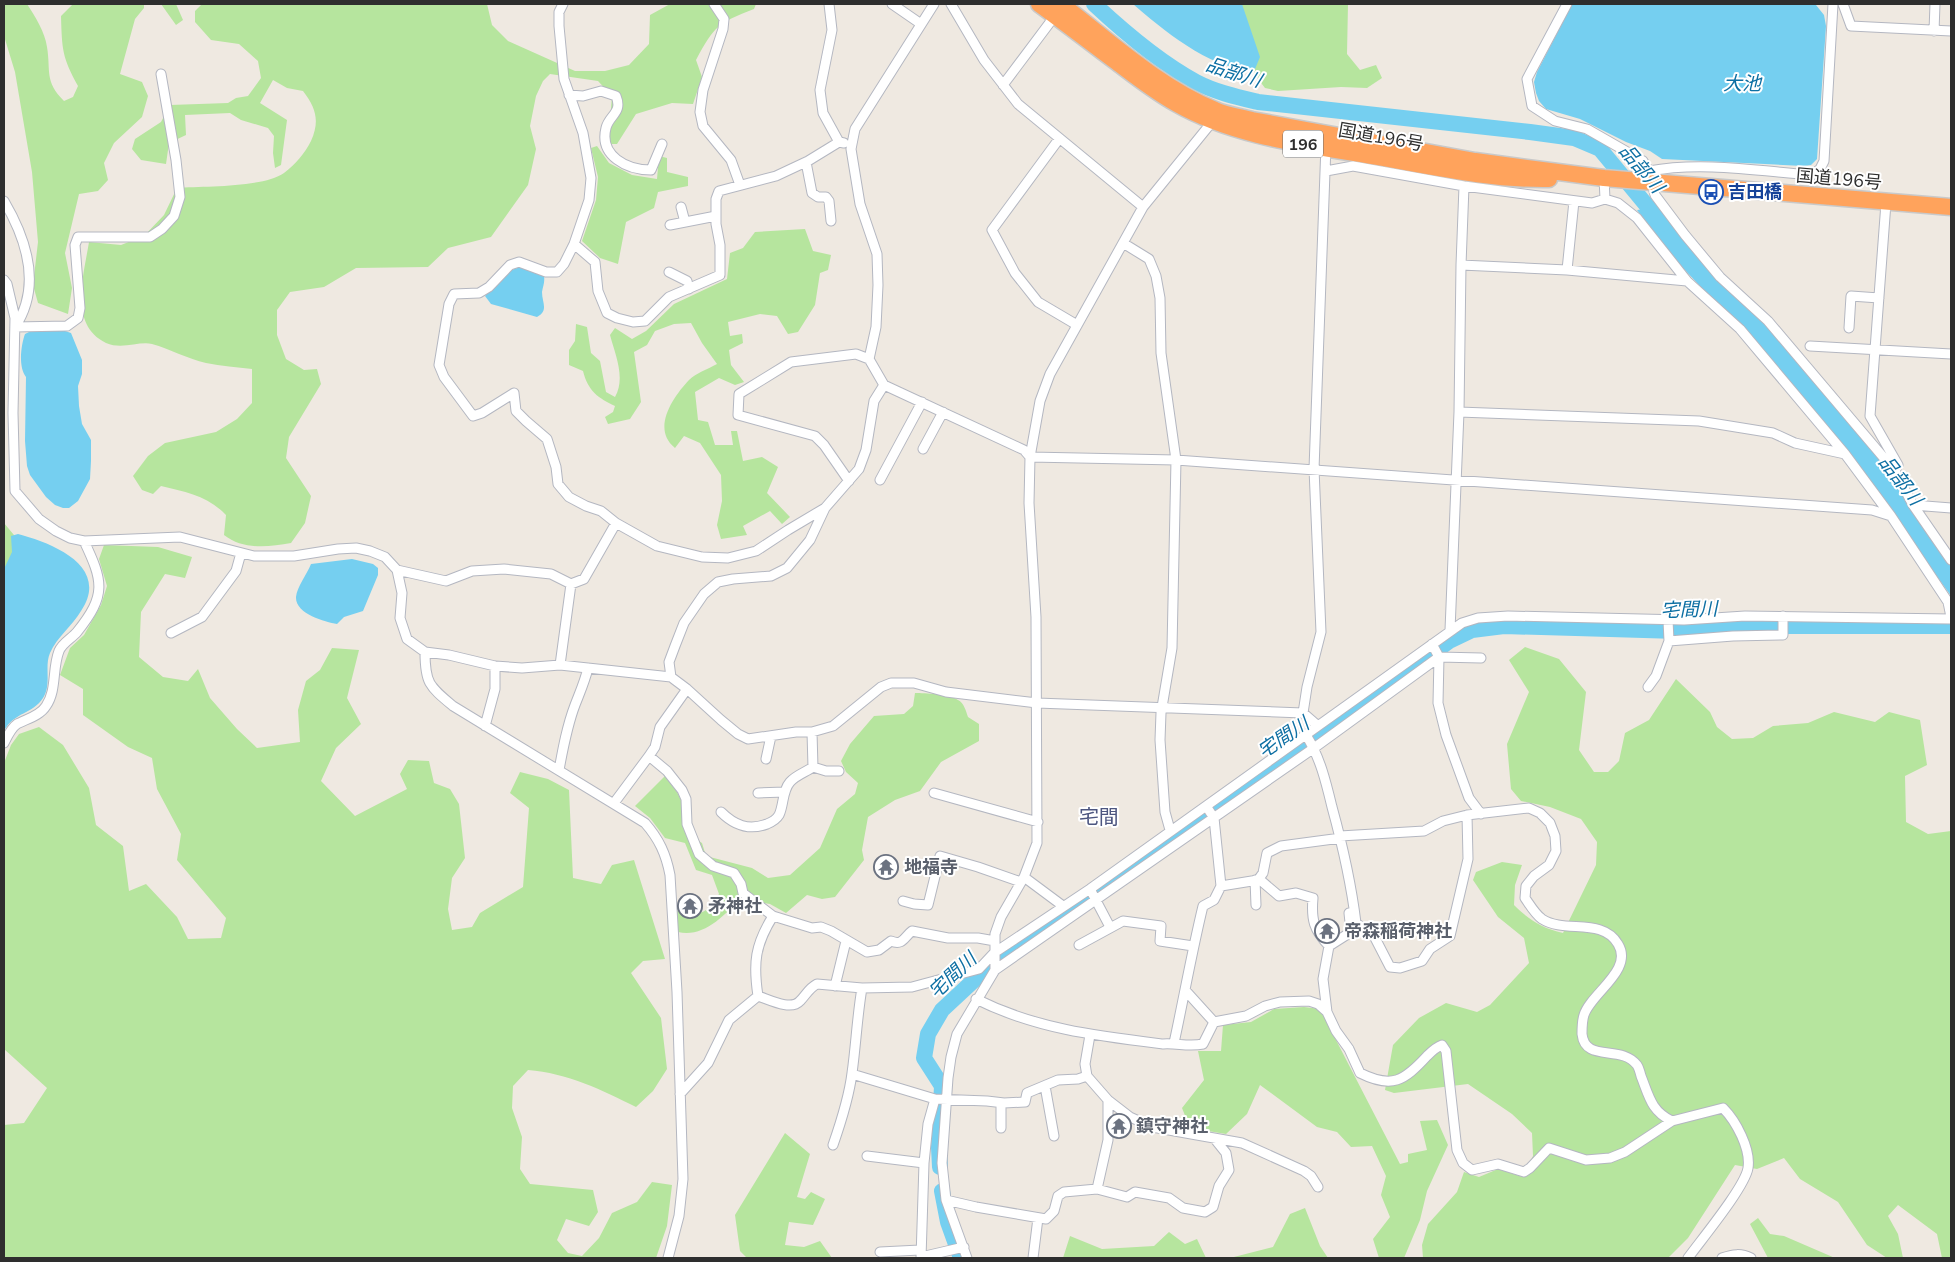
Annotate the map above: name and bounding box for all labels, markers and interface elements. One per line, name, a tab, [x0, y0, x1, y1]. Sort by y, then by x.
water label: 品部川	[1203, 52, 1267, 95]
water label: 大池	[1723, 71, 1763, 97]
street label: 国道196号	[1336, 118, 1426, 156]
road number: 196	[1283, 130, 1323, 158]
water label: 品部川	[1613, 138, 1671, 200]
street label: 国道196号	[1795, 163, 1883, 195]
bus stop icon: 吉田橋	[1698, 179, 1724, 205]
place label: 吉田橋	[1728, 180, 1782, 204]
water label: 品部川	[1872, 450, 1929, 513]
water label: 宅間川	[1660, 596, 1720, 624]
water label: 宅間川	[1253, 710, 1316, 765]
district label: 宅間	[1079, 804, 1119, 831]
temple icon: 地福寺	[873, 854, 899, 880]
place label: 地福寺	[904, 855, 958, 879]
temple icon: 矛神社	[677, 893, 703, 919]
place label: 矛神社	[708, 894, 762, 918]
temple icon: 帝森稲荷神社	[1314, 918, 1340, 944]
place label: 帝森稲荷神社	[1344, 919, 1452, 943]
water label: 宅間川	[923, 945, 984, 1005]
temple icon: 鎮守神社	[1106, 1113, 1132, 1139]
place label: 鎮守神社	[1135, 1114, 1208, 1138]

